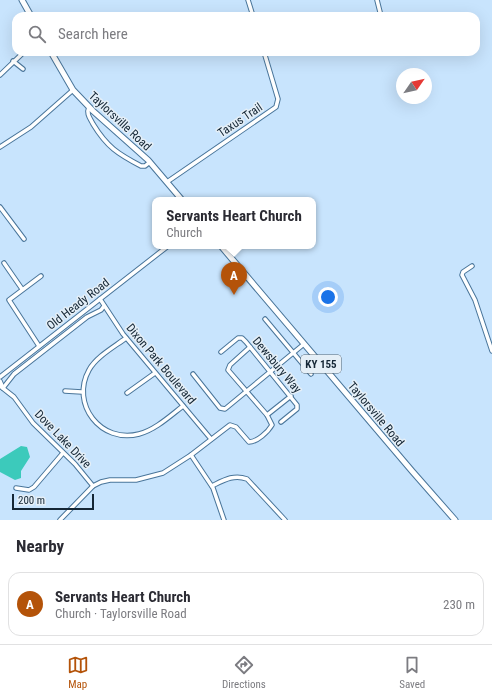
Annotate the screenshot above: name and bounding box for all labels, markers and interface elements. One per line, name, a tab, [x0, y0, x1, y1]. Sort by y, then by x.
search box	[12, 12, 480, 56]
icon: search	[26, 23, 48, 45]
text: Search here	[58, 25, 128, 43]
north arrow	[396, 68, 432, 104]
street label: Taylorsville Road	[86, 89, 154, 153]
street label: Taxus Trail	[215, 100, 265, 140]
popup	[152, 197, 316, 249]
text: Servants Heart Church	[166, 207, 302, 225]
text: Church	[166, 225, 202, 240]
pin: A	[221, 262, 247, 295]
street label: Old Heady Road	[44, 275, 112, 333]
your location	[318, 287, 338, 307]
street label: Dixon Park Boulevard	[123, 321, 199, 407]
street label: Dewsbury Way	[250, 334, 304, 396]
road number: KY 155	[301, 355, 341, 373]
street label: Taylorsville Road	[345, 379, 407, 449]
street label: Dove Lake Drive	[32, 407, 94, 471]
scale bar	[12, 492, 94, 511]
text: 200 m	[18, 494, 45, 507]
text: Nearby	[16, 536, 64, 556]
text: Servants Heart Church	[55, 588, 191, 606]
text: A	[26, 597, 34, 612]
text: 230 m	[443, 597, 475, 612]
text: Church · Taylorsville Road	[55, 606, 187, 621]
tab: Map	[67, 654, 89, 691]
tab: Directions	[222, 654, 266, 691]
tab: Saved	[399, 654, 425, 691]

